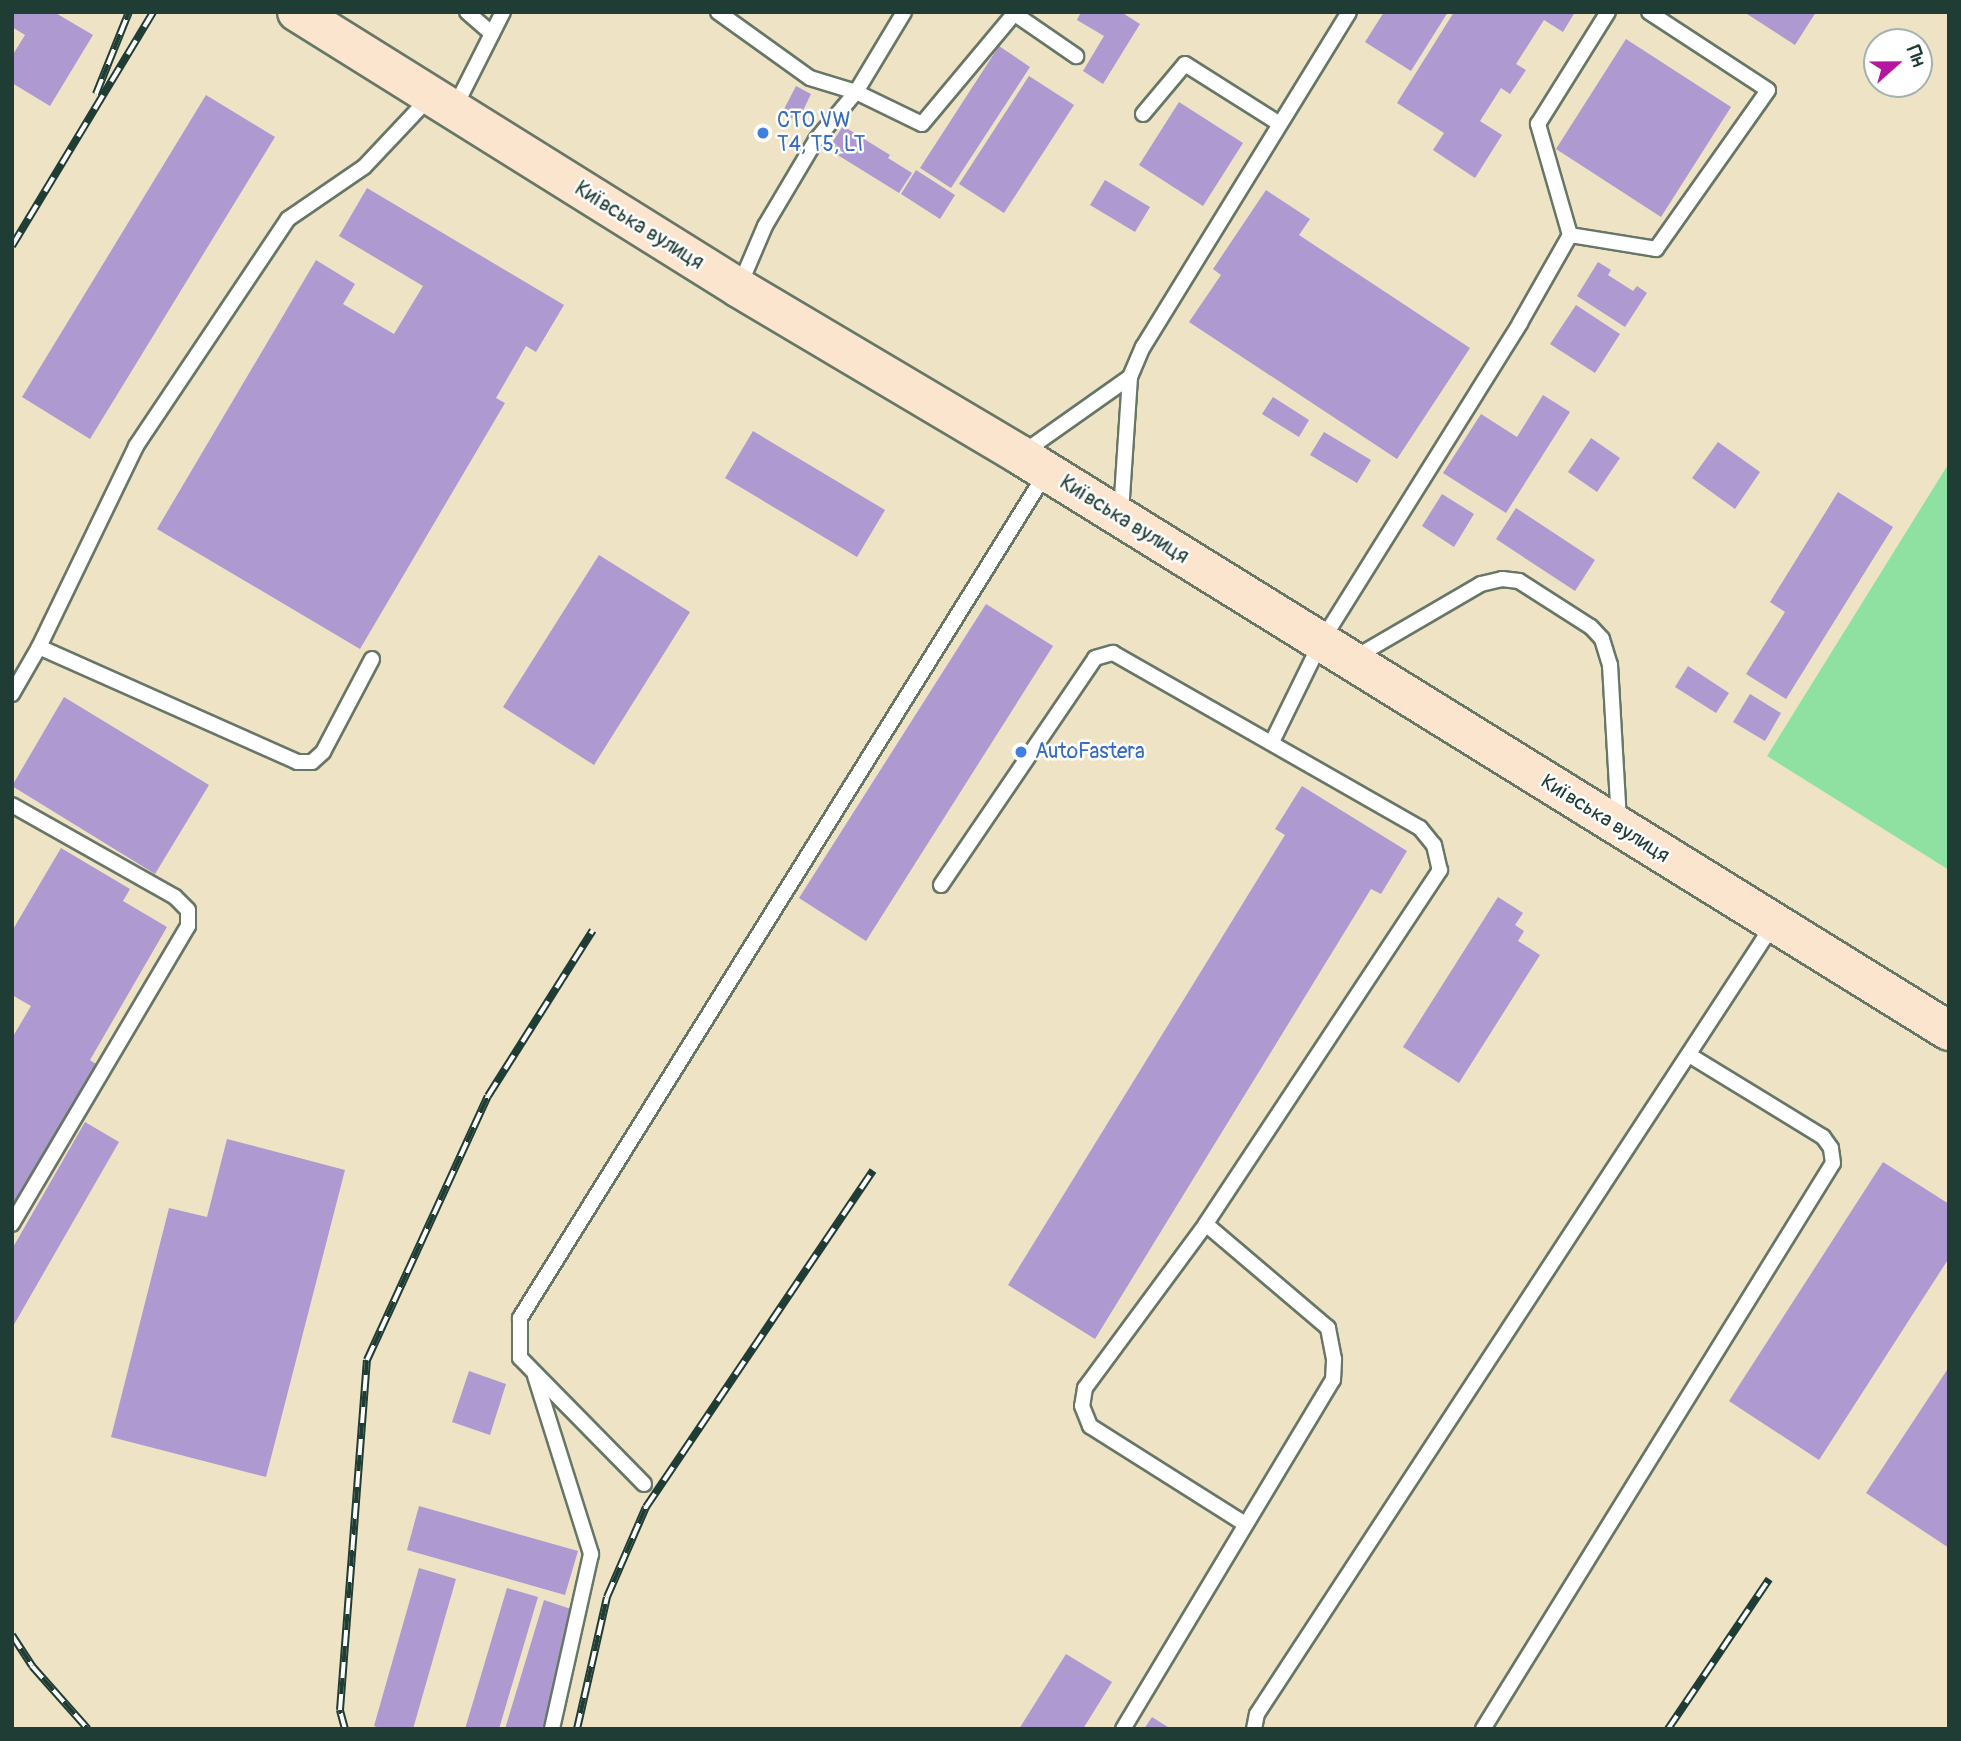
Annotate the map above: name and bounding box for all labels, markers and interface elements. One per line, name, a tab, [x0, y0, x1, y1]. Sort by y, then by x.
north arrow	[1863, 28, 1933, 98]
text: Пн	[1901, 42, 1931, 70]
place label: СТО VW T4, T5, LT	[777, 108, 865, 158]
marker: СТО VW T4, T5, LT	[755, 125, 771, 141]
street label: Київська вулиця	[570, 176, 708, 276]
street label: Київська вулиця	[1055, 470, 1193, 570]
place label: AutoFastera	[1035, 739, 1145, 765]
marker: AutoFastera	[1013, 744, 1029, 760]
street label: Київська вулиця	[1536, 769, 1674, 869]

